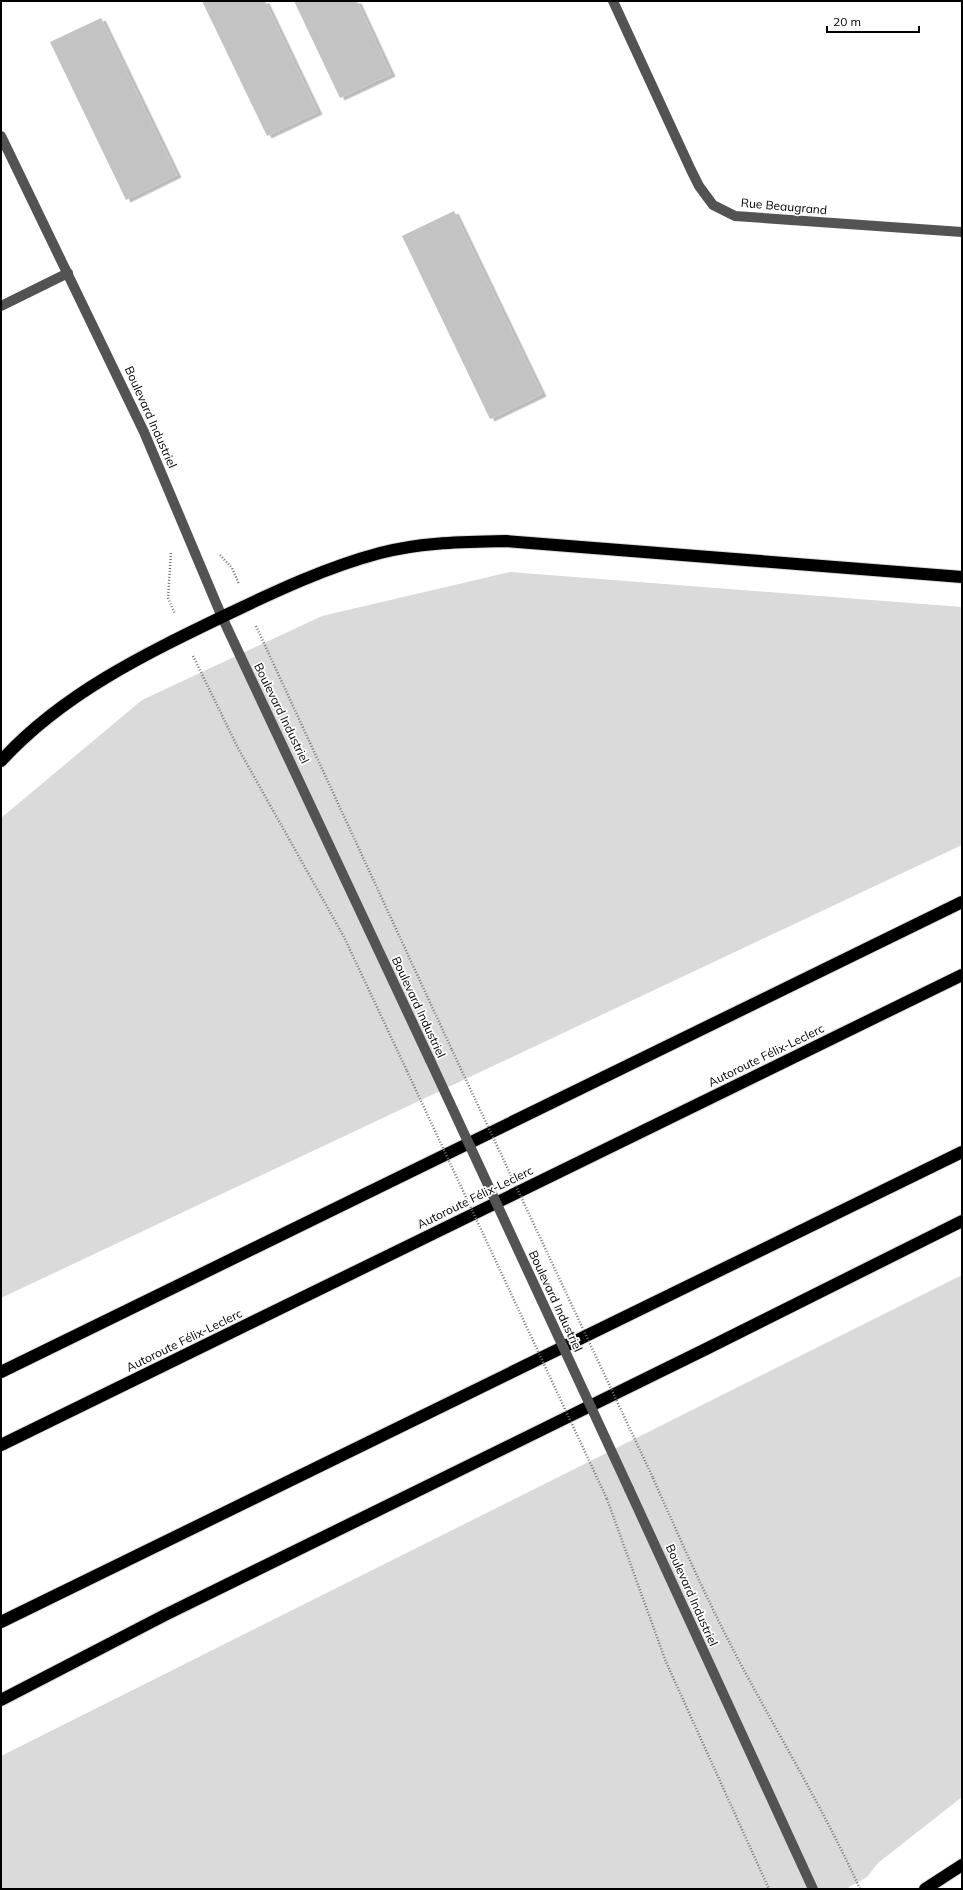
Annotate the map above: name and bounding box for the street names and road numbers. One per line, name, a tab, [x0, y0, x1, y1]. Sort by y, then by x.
street label: Rue Beaugrand	[740, 195, 828, 217]
street label: Boulevard Industriel	[122, 364, 180, 470]
street label: Boulevard Industriel	[251, 660, 313, 766]
street label: Boulevard Industriel	[389, 954, 449, 1060]
street label: Autoroute Félix-Leclerc	[706, 1020, 826, 1090]
street label: Autoroute Félix-Leclerc	[415, 1162, 535, 1232]
street label: Boulevard Industriel	[526, 1248, 586, 1354]
street label: Autoroute Félix-Leclerc	[124, 1305, 244, 1375]
street label: Boulevard Industriel	[663, 1542, 721, 1648]

